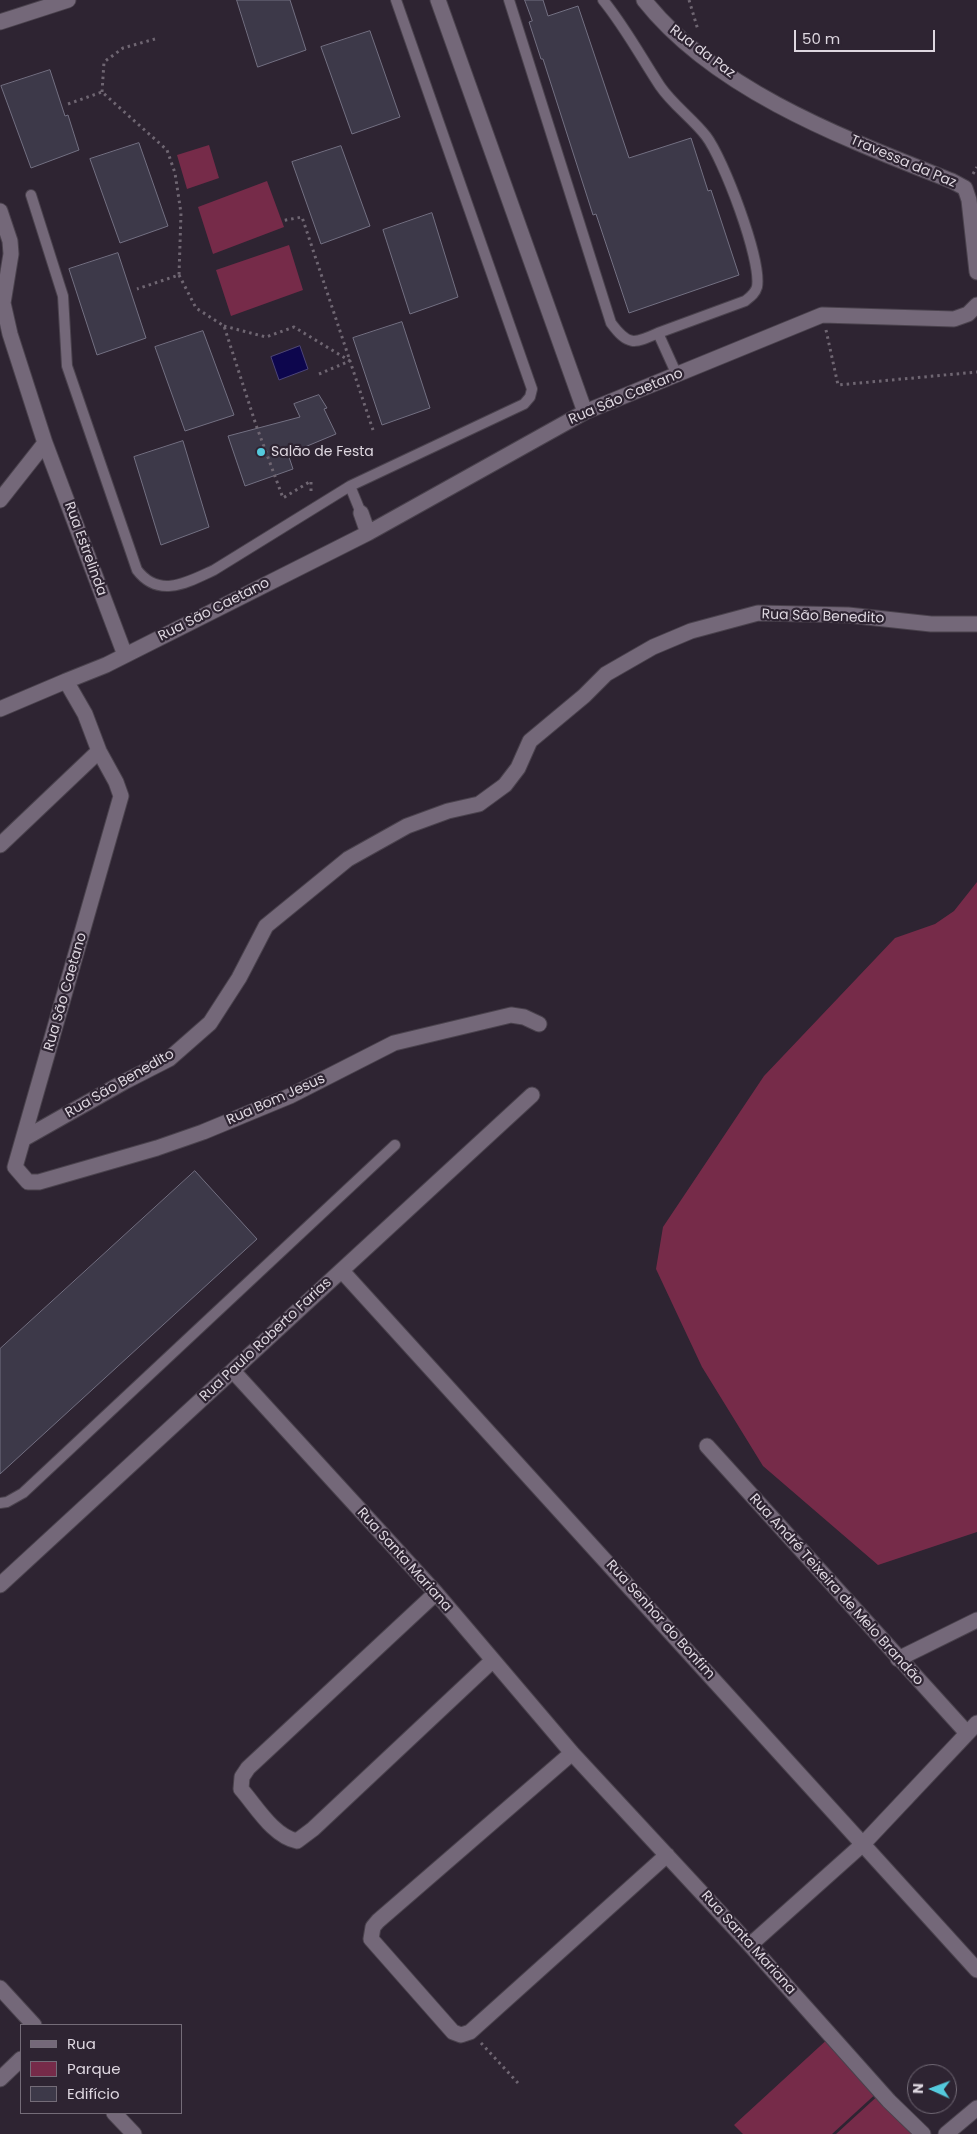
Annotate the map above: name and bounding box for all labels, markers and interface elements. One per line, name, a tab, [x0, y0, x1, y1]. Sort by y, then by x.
scale bar	[797, 20, 938, 52]
street label: Rua da Paz	[666, 22, 738, 82]
text: 50 m	[802, 28, 840, 49]
street label: Travessa da Paz	[848, 132, 958, 192]
street label: Rua São Caetano	[566, 365, 686, 429]
place label: Salão de Festa	[271, 444, 374, 460]
marker: Salão de Festa	[255, 446, 267, 458]
street label: Rua Estrelinda	[60, 500, 110, 598]
street label: Rua São Caetano	[156, 575, 272, 645]
street label: Rua São Benedito	[761, 606, 885, 628]
street label: Rua São Caetano	[41, 931, 91, 1053]
street label: Rua São Benedito	[63, 1046, 177, 1122]
street label: Rua Bom Jesus	[224, 1071, 328, 1129]
street label: Rua Paulo Roberto Farias	[197, 1275, 335, 1405]
street label: Rua André Teixeira de Melo Brandão	[745, 1491, 927, 1689]
street label: Rua Santa Mariana	[353, 1505, 455, 1615]
street label: Rua Senhor do Bonfim	[602, 1557, 718, 1683]
street label: Rua Santa Mariana	[697, 1888, 799, 1998]
legend	[20, 2024, 182, 2114]
text: Rua	[67, 2033, 96, 2054]
text: Parque	[67, 2058, 120, 2079]
north arrow	[907, 2064, 957, 2114]
text: Edifício	[67, 2083, 120, 2104]
text: N	[908, 2083, 928, 2094]

